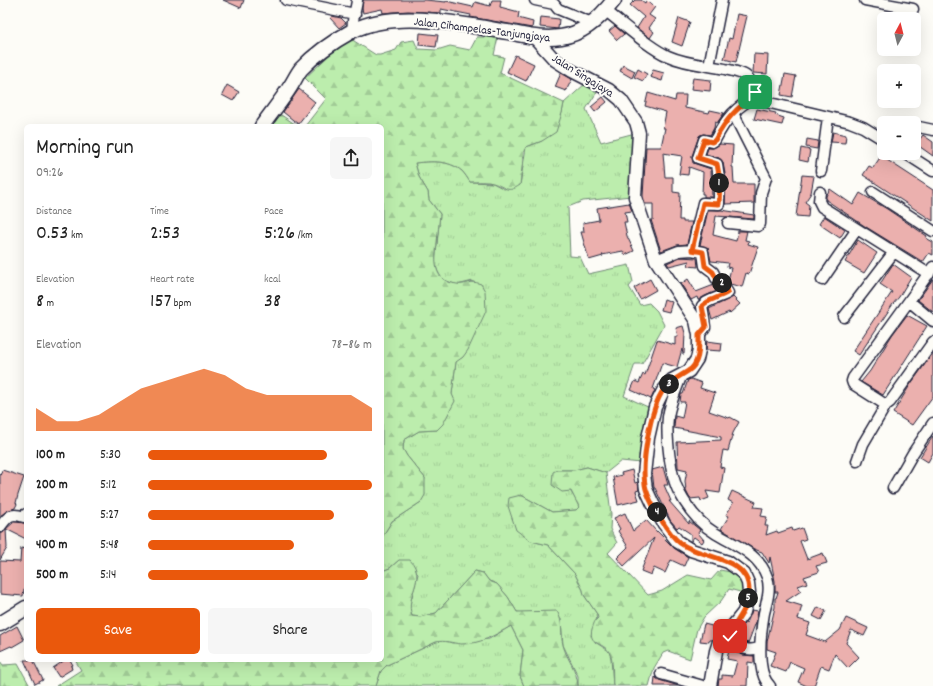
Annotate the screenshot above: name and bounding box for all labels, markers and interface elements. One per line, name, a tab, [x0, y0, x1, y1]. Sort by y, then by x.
north arrow	[877, 12, 921, 56]
map controls	[877, 12, 921, 160]
street label: Jalan Cihampelas-Tanjungjaya	[413, 14, 551, 47]
street label: Jalan Singajaya	[548, 51, 617, 102]
button: +	[877, 64, 921, 108]
pin	[738, 75, 772, 109]
icon: arrive	[744, 81, 766, 103]
button: −	[877, 116, 921, 160]
text: Morning run	[36, 133, 134, 164]
button: share	[330, 137, 372, 179]
text: 09:26	[36, 164, 63, 183]
pin: 1	[709, 173, 729, 193]
text: 1	[718, 175, 720, 191]
text: Distance	[36, 204, 72, 220]
text: Time	[150, 204, 169, 220]
text: Pace	[264, 204, 283, 220]
text: 0.53	[36, 220, 68, 248]
text: 2:53	[150, 220, 180, 248]
text: 5:26	[264, 220, 295, 248]
text: km	[68, 228, 83, 244]
text: /km	[295, 228, 313, 244]
text: Elevation	[36, 272, 74, 288]
text: Heart rate	[150, 272, 194, 288]
text: kcal	[264, 272, 281, 288]
pin: 2	[712, 273, 732, 293]
text: 2	[720, 275, 724, 291]
text: 8	[36, 288, 44, 316]
text: 157	[150, 288, 171, 316]
text: 38	[264, 288, 281, 316]
text: m	[44, 296, 54, 312]
text: bpm	[171, 296, 191, 312]
text: Elevation	[36, 336, 81, 355]
text: 78–86 m	[332, 336, 372, 355]
pin: 3	[659, 374, 679, 394]
text: 3	[667, 376, 671, 392]
text: 100 m	[36, 446, 65, 465]
text: 5:30	[100, 446, 121, 465]
text: 200 m	[36, 476, 68, 495]
text: 5:12	[100, 476, 117, 495]
pin: 4	[647, 502, 667, 522]
text: 4	[655, 504, 659, 520]
text: 300 m	[36, 506, 68, 525]
text: 5:27	[100, 506, 119, 525]
text: 400 m	[36, 536, 67, 555]
text: 5:48	[100, 536, 119, 555]
text: 500 m	[36, 566, 68, 585]
text: 5:14	[100, 566, 116, 585]
pin: 5	[738, 588, 758, 608]
text: 5	[745, 590, 751, 606]
button: Save	[36, 608, 200, 654]
button: Share	[208, 608, 372, 654]
pin	[713, 619, 747, 653]
icon: check	[719, 625, 741, 647]

